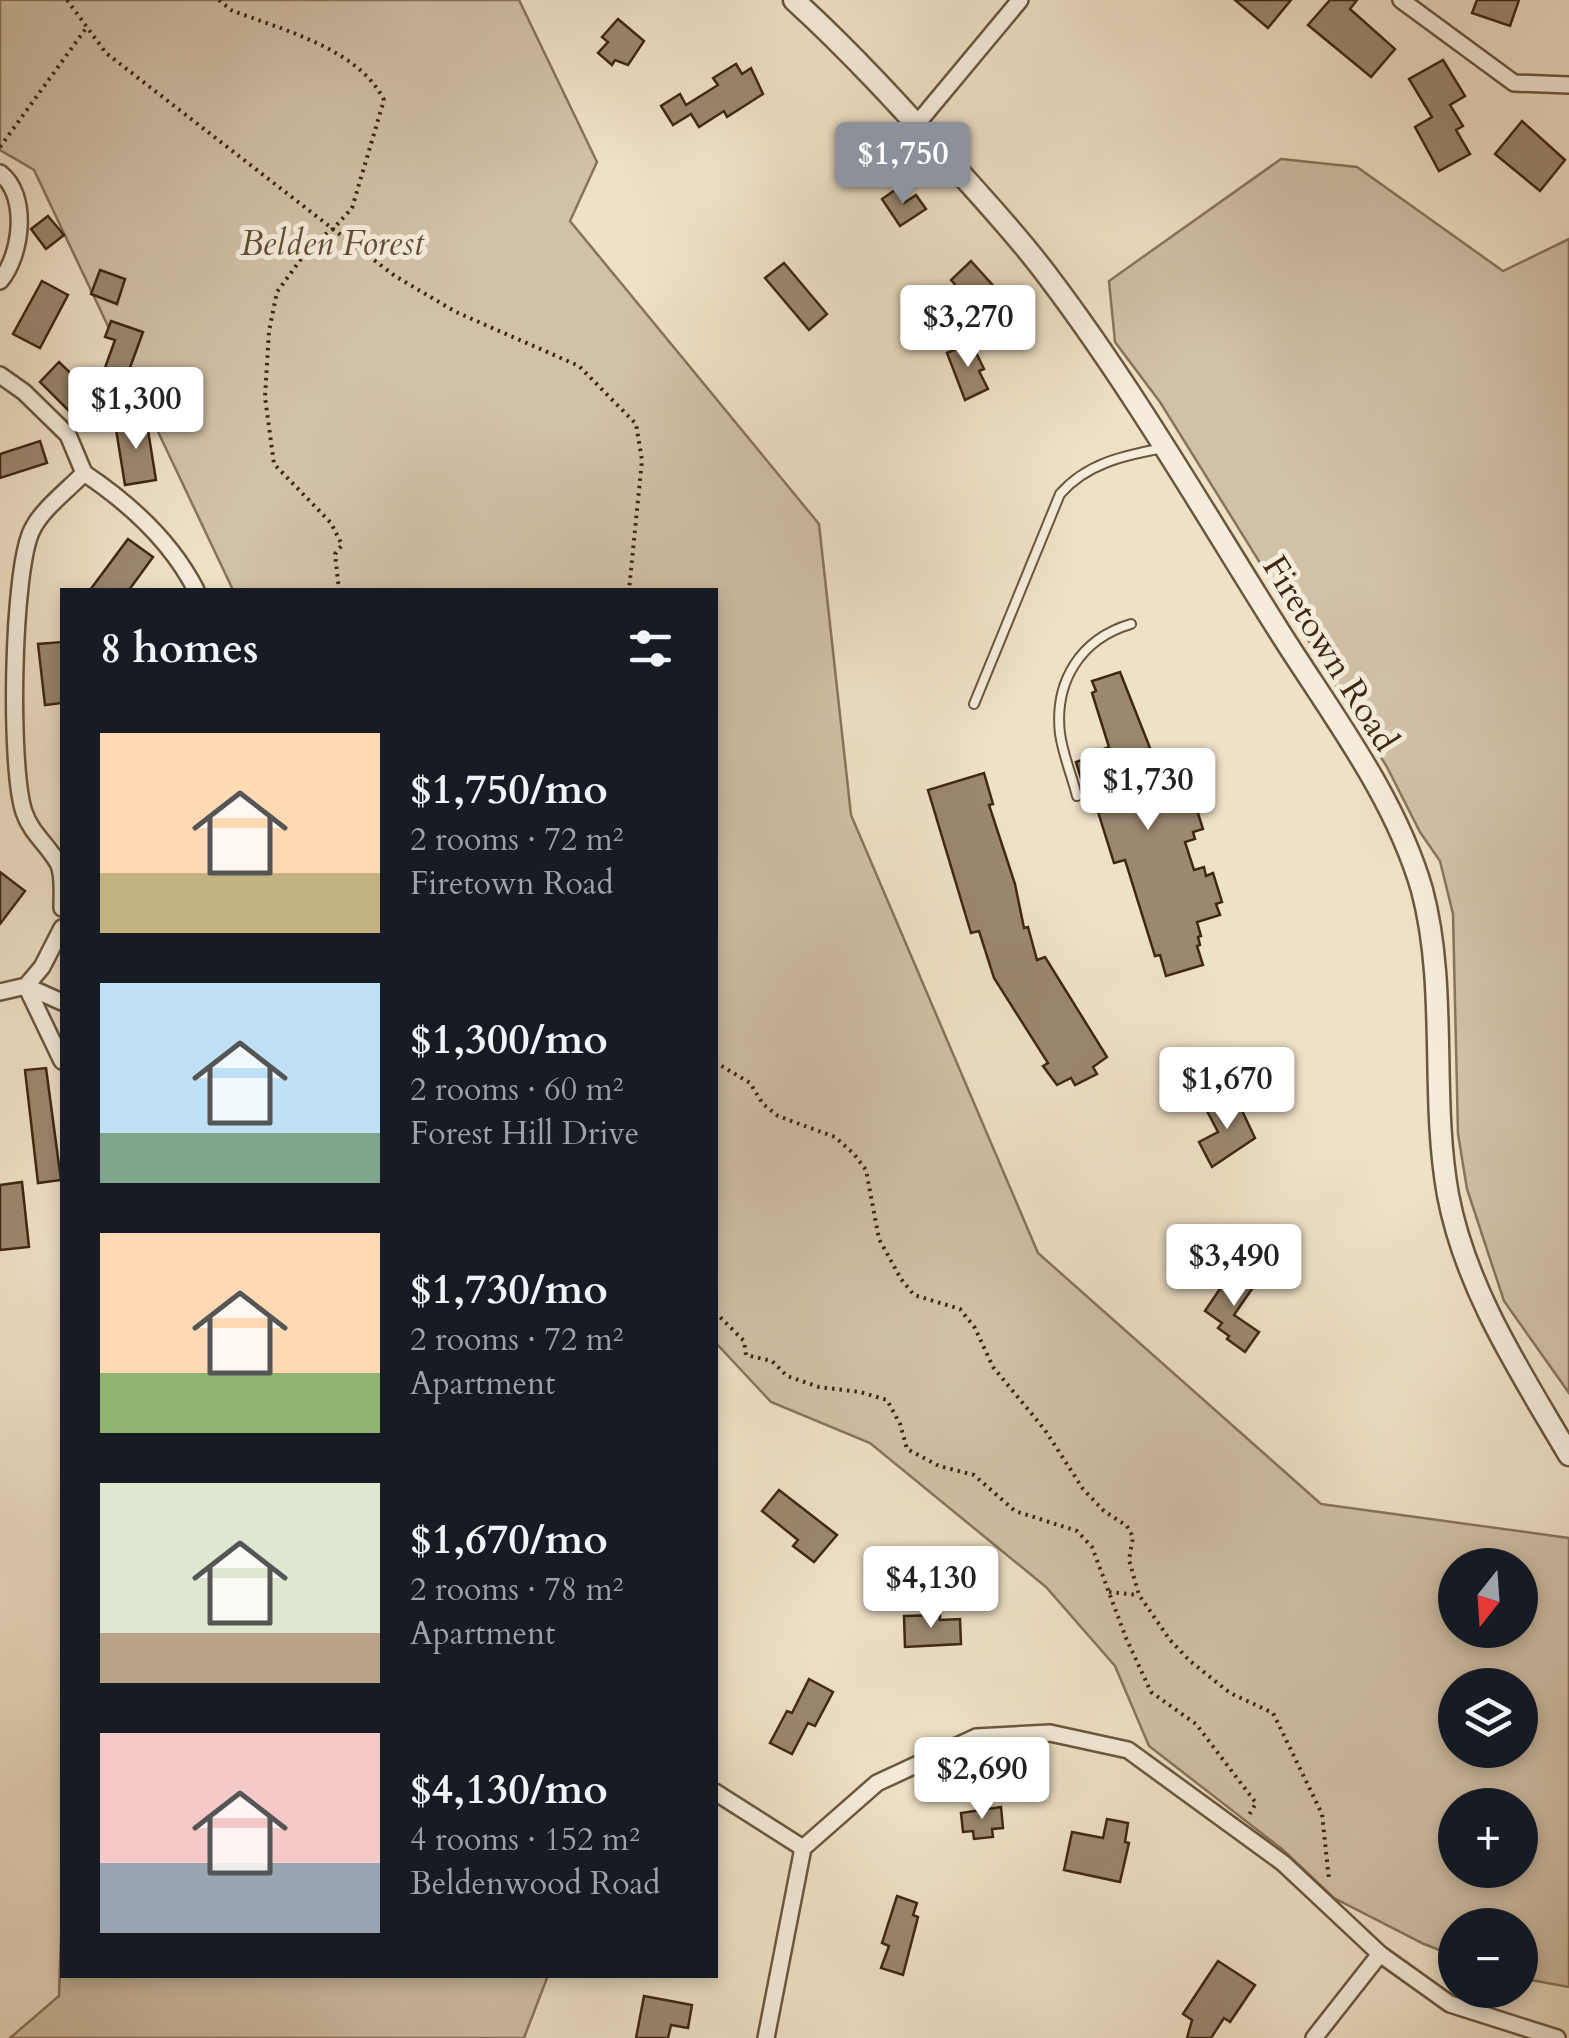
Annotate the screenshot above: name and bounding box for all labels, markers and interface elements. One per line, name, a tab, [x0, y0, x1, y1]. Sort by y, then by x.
pin: $1,750	[822, 122, 984, 207]
text: $1,750	[857, 132, 949, 176]
park label: Belden Forest	[240, 220, 425, 268]
pin: $3,270	[887, 285, 1049, 370]
text: $3,270	[922, 295, 1014, 339]
pin: $1,300	[55, 367, 217, 452]
text: $1,300	[90, 377, 182, 421]
street label: Firetown Road	[1251, 546, 1410, 761]
text: 8 homes	[100, 620, 258, 677]
icon: filters	[623, 621, 678, 676]
pin: $1,730	[1067, 748, 1229, 833]
text: $1,730	[1102, 758, 1194, 802]
text: $1,750/mo	[410, 761, 608, 818]
icon: home	[180, 773, 300, 893]
text: 2 rooms · 72 m²	[410, 818, 623, 862]
text: Firetown Road	[410, 862, 614, 906]
text: $1,300/mo	[410, 1011, 608, 1068]
icon: home	[180, 1023, 300, 1143]
pin: $1,670	[1146, 1047, 1308, 1132]
text: $1,670	[1181, 1057, 1273, 1101]
text: 2 rooms · 60 m²	[410, 1068, 623, 1112]
text: Forest Hill Drive	[410, 1112, 639, 1156]
pin: $3,490	[1153, 1224, 1315, 1309]
text: $3,490	[1188, 1234, 1280, 1278]
text: $1,730/mo	[410, 1261, 608, 1318]
icon: home	[180, 1273, 300, 1393]
text: 2 rooms · 72 m²	[410, 1318, 623, 1362]
text: Apartment	[410, 1362, 555, 1406]
text: $1,670/mo	[410, 1511, 608, 1568]
icon: home	[180, 1523, 300, 1643]
pin: $4,130	[850, 1546, 1012, 1631]
north arrow	[1438, 1548, 1538, 1648]
map controls	[1438, 1548, 1538, 2008]
text: $4,130	[885, 1556, 977, 1600]
text: 2 rooms · 78 m²	[410, 1568, 623, 1612]
text: Apartment	[410, 1612, 555, 1656]
button: layers	[1438, 1668, 1538, 1768]
pin: $2,690	[901, 1737, 1063, 1822]
text: $2,690	[936, 1747, 1028, 1791]
text: $4,130/mo	[410, 1761, 608, 1818]
icon: home	[180, 1773, 300, 1893]
button: +	[1438, 1788, 1538, 1888]
text: 4 rooms · 152 m²	[410, 1818, 640, 1862]
text: Beldenwood Road	[410, 1862, 660, 1906]
button: −	[1438, 1908, 1538, 2008]

